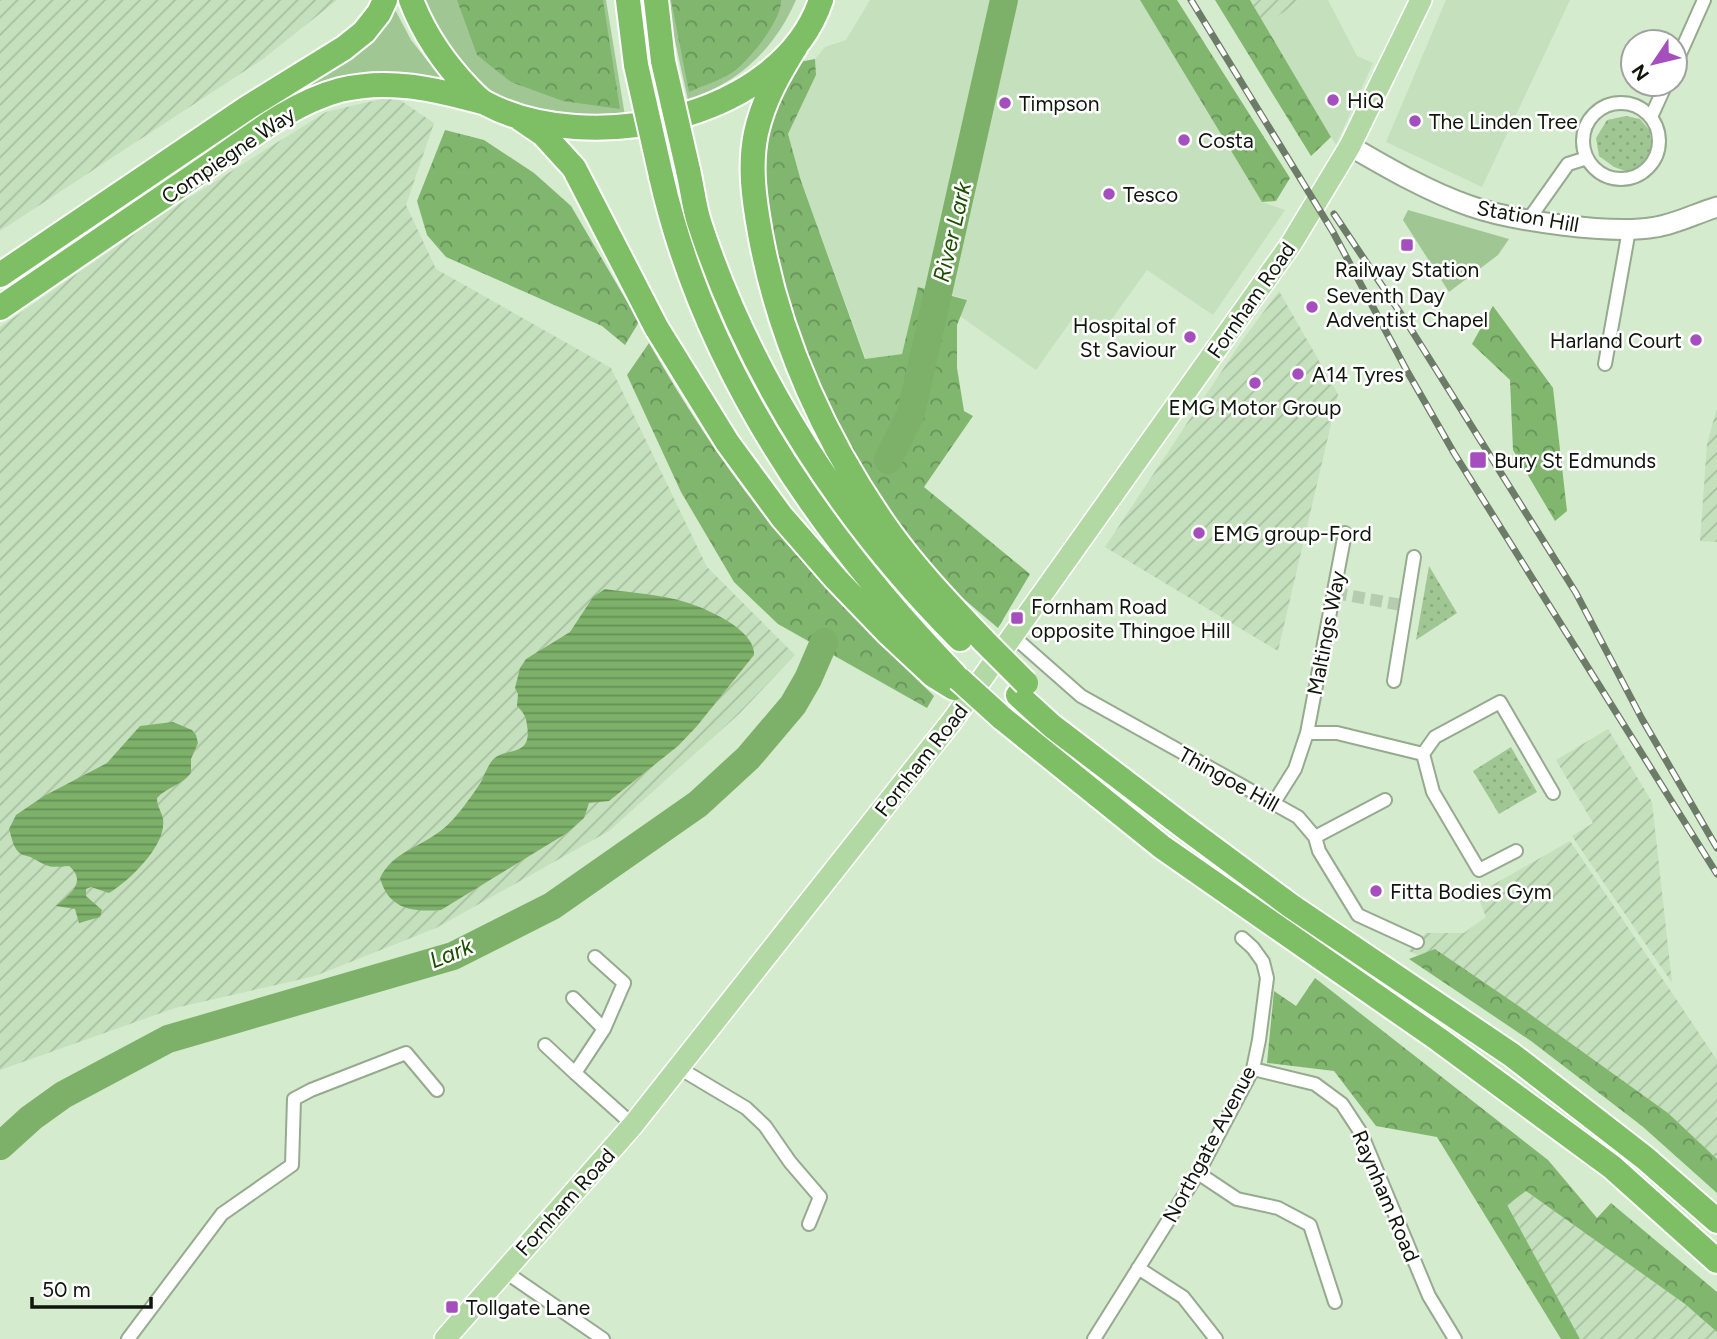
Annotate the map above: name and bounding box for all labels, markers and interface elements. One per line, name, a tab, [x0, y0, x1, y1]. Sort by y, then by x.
north arrow	[1619, 28, 1689, 98]
text: N	[1627, 60, 1654, 85]
place label: HiQ	[1347, 88, 1384, 113]
place label: Timpson	[1019, 91, 1099, 116]
marker: HiQ	[1325, 92, 1341, 108]
marker: Timpson	[997, 95, 1013, 111]
street label: Compiegne Way	[157, 101, 299, 209]
place label: The Linden Tree	[1429, 109, 1578, 134]
marker: The Linden Tree	[1407, 113, 1423, 129]
place label: Costa	[1198, 128, 1254, 153]
marker: Costa	[1176, 132, 1192, 148]
water label: River Lark	[927, 178, 977, 285]
place label: Tesco	[1123, 182, 1178, 207]
marker: Tesco	[1101, 186, 1117, 202]
street label: Station Hill	[1475, 195, 1581, 237]
street label: Fornham Road	[1202, 237, 1300, 363]
marker: Railway Station	[1399, 237, 1415, 253]
place label: Railway Station	[1335, 257, 1479, 282]
place label: Seventh Day Adventist Chapel	[1326, 283, 1488, 332]
marker: Seventh Day Adventist Chapel	[1304, 299, 1320, 315]
place label: Hospital of St Saviour	[1073, 313, 1176, 362]
place label: Harland Court	[1550, 328, 1682, 353]
marker: Hospital of St Saviour	[1182, 329, 1198, 345]
marker: Harland Court	[1688, 332, 1704, 348]
place label: A14 Tyres	[1312, 362, 1404, 387]
marker: A14 Tyres	[1290, 366, 1306, 382]
marker: EMG Motor Group	[1247, 375, 1263, 391]
place label: EMG Motor Group	[1168, 395, 1342, 420]
place label: Bury St Edmunds	[1494, 448, 1656, 473]
marker: Bury St Edmunds	[1468, 450, 1488, 470]
place label: EMG group-Ford	[1213, 521, 1372, 546]
marker: EMG group-Ford	[1191, 525, 1207, 541]
street label: Maltings Way	[1302, 569, 1350, 697]
place label: Fornham Road opposite Thingoe Hill	[1031, 594, 1230, 643]
marker: Fornham Road opposite Thingoe Hill	[1009, 610, 1025, 626]
street label: Fornham Road	[869, 699, 973, 821]
street label: Thingoe Hill	[1174, 741, 1284, 817]
place label: Fitta Bodies Gym	[1390, 879, 1552, 904]
marker: Fitta Bodies Gym	[1368, 883, 1384, 899]
water label: Lark	[425, 931, 478, 974]
street label: Northgate Avenue	[1157, 1061, 1261, 1227]
street label: Raynham Road	[1347, 1127, 1425, 1265]
street label: Fornham Road	[510, 1143, 620, 1261]
scale bar	[32, 1266, 150, 1310]
text: 50 m	[42, 1277, 91, 1302]
place label: Tollgate Lane	[466, 1295, 590, 1320]
marker: Tollgate Lane	[444, 1299, 460, 1315]

